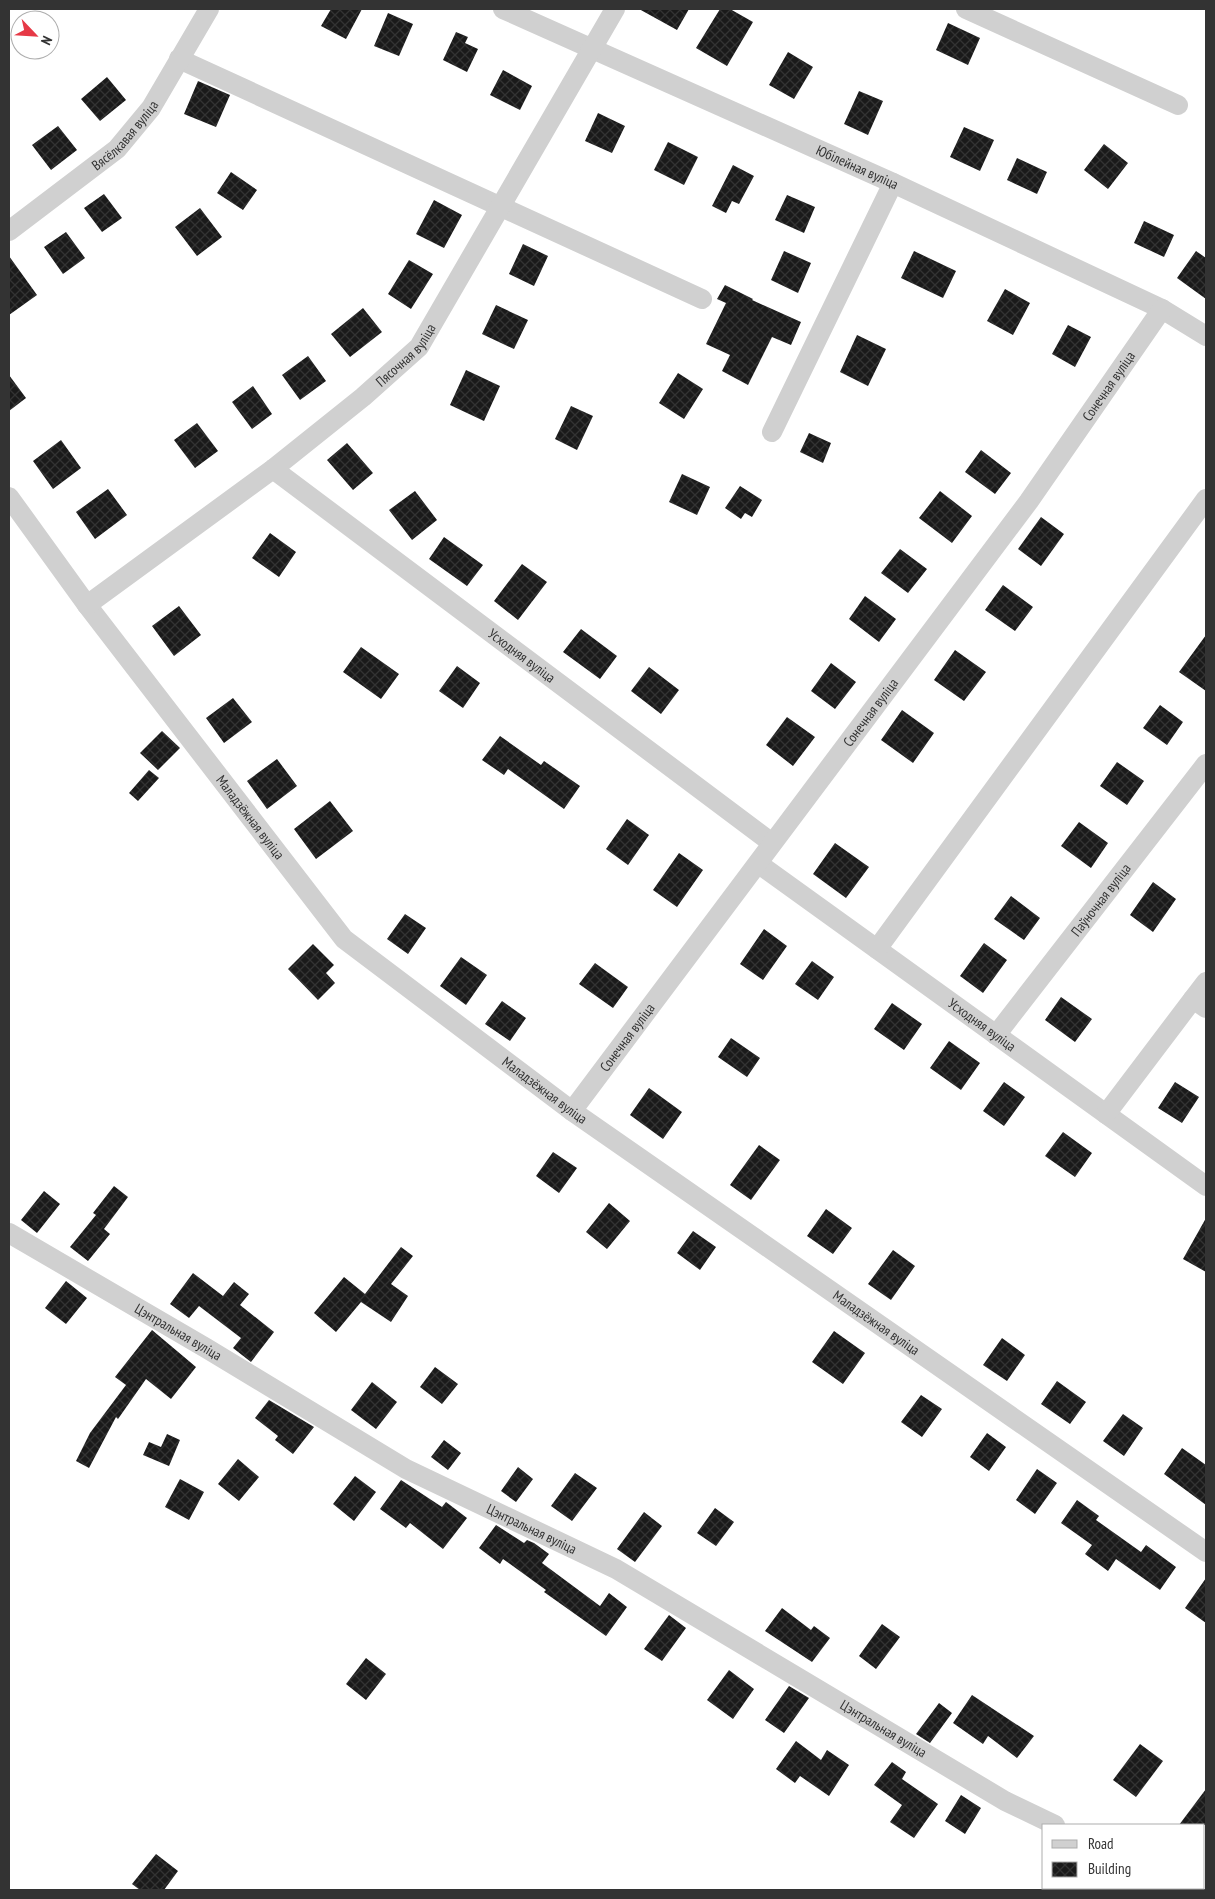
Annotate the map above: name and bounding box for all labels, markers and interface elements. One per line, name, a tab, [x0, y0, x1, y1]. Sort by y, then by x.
north arrow	[10, 10, 60, 60]
text: N	[37, 33, 57, 48]
street label: Вясёлкавая вуліца	[88, 97, 162, 174]
street label: Юбілейная вуліца	[813, 141, 901, 193]
street label: Пясочная вуліца	[372, 320, 440, 390]
street label: Сонечная вуліца	[1078, 348, 1139, 424]
street label: Усходняя вуліца	[485, 625, 559, 687]
street label: Сонечная вуліца	[839, 675, 902, 750]
street label: Маладзёжная вуліца	[212, 771, 288, 863]
street label: Паўночная вуліца	[1067, 860, 1135, 940]
street label: Усходняя вуліца	[945, 994, 1020, 1055]
street label: Сонечная вуліца	[596, 1000, 659, 1075]
street label: Маладзёжная вуліца	[499, 1053, 591, 1128]
street label: Маладзёжная вуліца	[830, 1286, 923, 1359]
street label: Цэнтральная вуліца	[132, 1299, 225, 1364]
street label: Цэнтральная вуліца	[484, 1500, 580, 1558]
street label: Цэнтральная вуліца	[837, 1696, 930, 1761]
legend	[1042, 1824, 1205, 1889]
text: Road	[1088, 1834, 1114, 1853]
text: Building	[1088, 1859, 1131, 1878]

